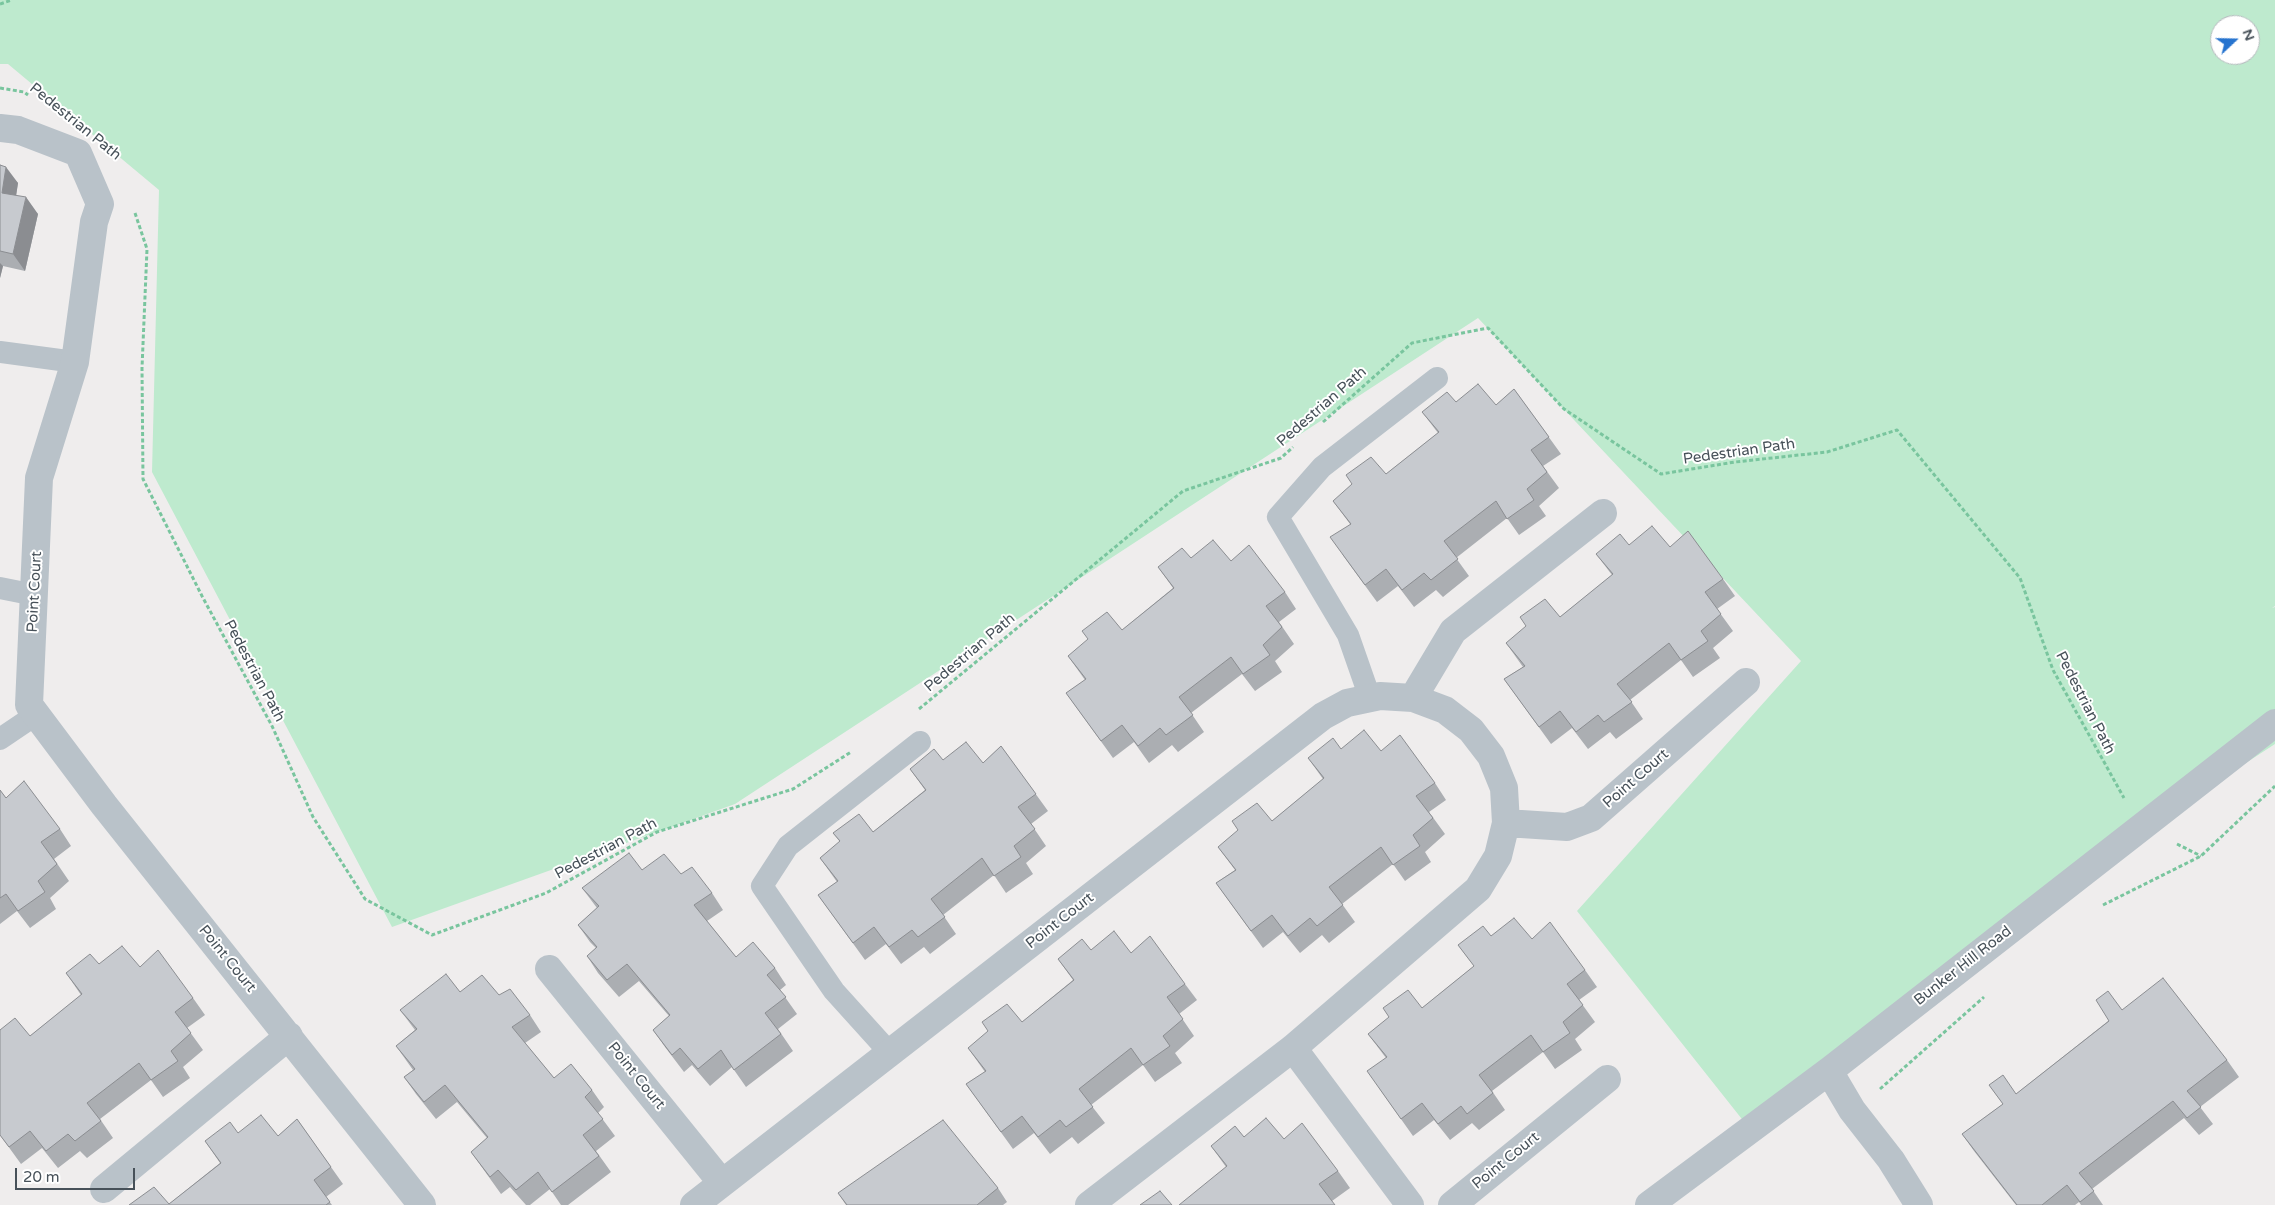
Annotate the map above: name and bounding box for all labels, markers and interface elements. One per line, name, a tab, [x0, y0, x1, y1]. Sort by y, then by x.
north arrow	[2210, 15, 2260, 65]
text: N	[2239, 27, 2258, 43]
street label: Pedestrian Path	[25, 79, 125, 165]
street label: Pedestrian Path	[1273, 363, 1371, 451]
street label: Pedestrian Path	[1682, 435, 1796, 469]
street label: Point Court	[24, 551, 46, 633]
street label: Pedestrian Path	[921, 610, 1019, 696]
street label: Pedestrian Path	[220, 617, 288, 725]
street label: Pedestrian Path	[2051, 649, 2119, 757]
street label: Point Court	[1599, 746, 1673, 812]
street label: Pedestrian Path	[552, 815, 660, 883]
street label: Point Court	[1022, 889, 1098, 953]
street label: Point Court	[194, 922, 260, 996]
street label: Bunker Hill Road	[1911, 922, 2015, 1010]
street label: Point Court	[603, 1039, 669, 1113]
street label: Point Court	[1469, 1128, 1543, 1194]
scale bar	[18, 1158, 138, 1190]
text: 20 m	[23, 1168, 60, 1186]

